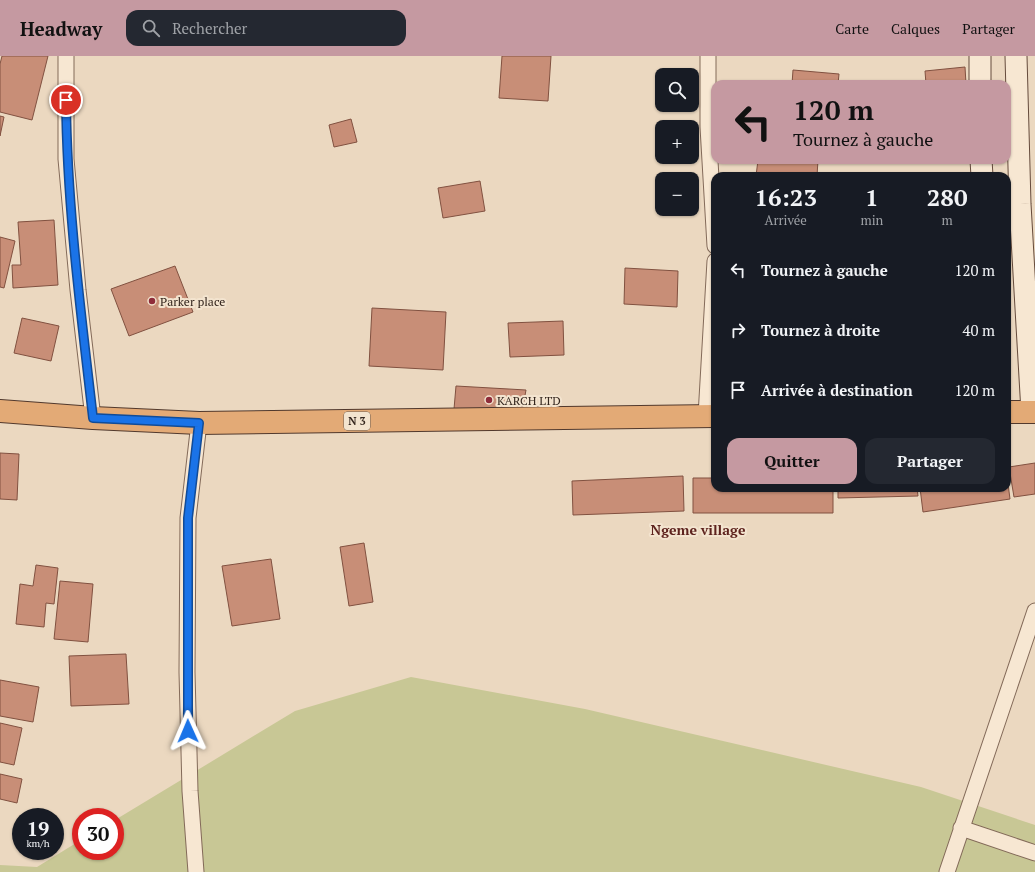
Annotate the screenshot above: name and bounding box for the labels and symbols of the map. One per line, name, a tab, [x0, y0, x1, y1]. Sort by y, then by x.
pin	[49, 83, 83, 117]
place label: Parker place	[160, 294, 225, 309]
marker: Parker place	[147, 296, 157, 306]
place label: KARCH LTD	[497, 393, 561, 408]
marker: KARCH LTD	[484, 395, 494, 405]
road number: N 3	[344, 412, 370, 430]
district label: Ngeme village	[651, 520, 746, 539]
position arrow	[167, 710, 209, 752]
speed limit sign: 30	[72, 808, 124, 860]

